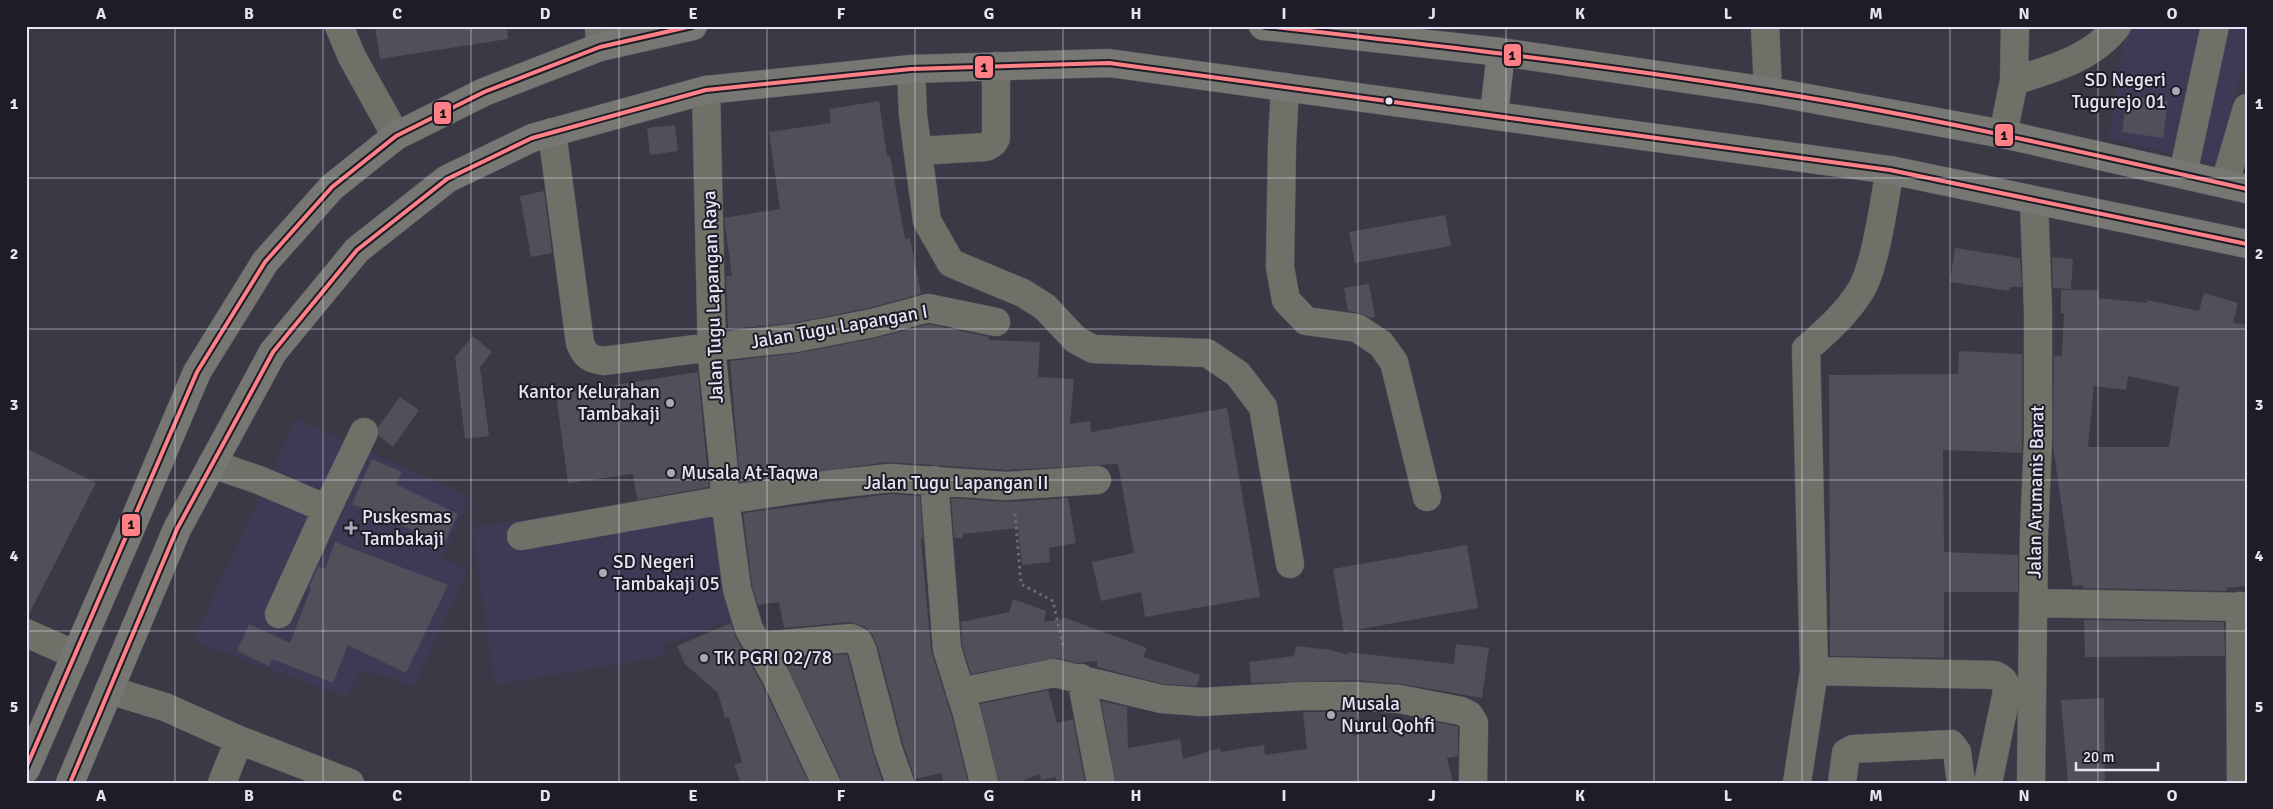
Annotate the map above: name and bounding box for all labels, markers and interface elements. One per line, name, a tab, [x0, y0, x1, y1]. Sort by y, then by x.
text: A	[96, 4, 107, 24]
text: B	[244, 4, 254, 24]
text: C	[392, 4, 402, 24]
text: D	[540, 4, 551, 24]
text: E	[688, 4, 698, 24]
text: F	[837, 4, 846, 24]
text: G	[984, 4, 994, 24]
text: H	[1131, 4, 1141, 24]
text: I	[1281, 4, 1287, 24]
text: J	[1428, 4, 1436, 24]
text: K	[1575, 4, 1585, 24]
text: L	[1724, 4, 1733, 24]
text: M	[1869, 4, 1883, 24]
text: N	[2018, 4, 2030, 24]
text: O	[2167, 4, 2178, 24]
line badge: 1	[1503, 43, 1522, 67]
text: 1	[1508, 47, 1516, 64]
line badge: 1	[974, 55, 994, 79]
text: 1	[980, 59, 988, 76]
place label: SD Negeri Tugurejo 01	[2071, 68, 2166, 114]
marker: SD Negeri Tugurejo 01	[2170, 85, 2182, 97]
text: 1	[10, 94, 19, 114]
text: 1	[2255, 94, 2264, 114]
unlabelled marker	[1384, 96, 1394, 106]
line badge: 1	[433, 101, 452, 125]
text: 1	[439, 105, 447, 122]
line badge: 1	[1994, 123, 2014, 147]
text: 1	[2000, 127, 2008, 144]
street label: Jalan Tugu Lapangan Raya	[697, 190, 729, 404]
text: 2	[10, 244, 18, 264]
text: 2	[2255, 244, 2263, 264]
street label: Jalan Tugu Lapangan I	[749, 300, 929, 354]
place label: Kantor Kelurahan Tambakaji	[518, 380, 660, 426]
text: 3	[10, 395, 18, 415]
text: 3	[2255, 395, 2263, 415]
marker: Kantor Kelurahan Tambakaji	[664, 397, 676, 409]
street label: Jalan Arumanis Barat	[2022, 405, 2050, 579]
place label: Musala At-Taqwa	[681, 461, 818, 485]
marker: Musala At-Taqwa	[665, 467, 677, 479]
street label: Jalan Tugu Lapangan II	[864, 471, 1049, 495]
place label: Puskesmas Tambakaji	[362, 505, 451, 551]
line badge: 1	[121, 513, 141, 537]
text: 1	[127, 516, 135, 533]
marker: Puskesmas Tambakaji	[344, 521, 358, 535]
text: 4	[10, 546, 19, 566]
text: 4	[2255, 546, 2264, 566]
place label: SD Negeri Tambakaji 05	[613, 550, 720, 596]
marker: SD Negeri Tambakaji 05	[597, 567, 609, 579]
place label: TK PGRI 02/78	[714, 646, 832, 670]
marker: TK PGRI 02/78	[698, 652, 710, 664]
place label: Musala Nurul Qohfi	[1341, 692, 1435, 738]
text: 5	[10, 697, 18, 717]
text: 5	[2255, 697, 2263, 717]
marker: Musala Nurul Qohfi	[1325, 709, 1337, 721]
scale bar	[2076, 739, 2158, 771]
text: 20 m	[2083, 748, 2114, 766]
text: A	[96, 786, 107, 806]
text: B	[244, 786, 254, 806]
text: C	[392, 786, 402, 806]
text: D	[540, 786, 551, 806]
text: E	[688, 786, 698, 806]
text: F	[837, 786, 846, 806]
text: G	[984, 786, 994, 806]
text: H	[1131, 786, 1141, 806]
text: I	[1281, 786, 1287, 806]
text: J	[1428, 786, 1436, 806]
text: K	[1575, 786, 1585, 806]
text: L	[1724, 786, 1733, 806]
text: M	[1869, 786, 1883, 806]
text: N	[2018, 786, 2030, 806]
text: O	[2167, 786, 2178, 806]

